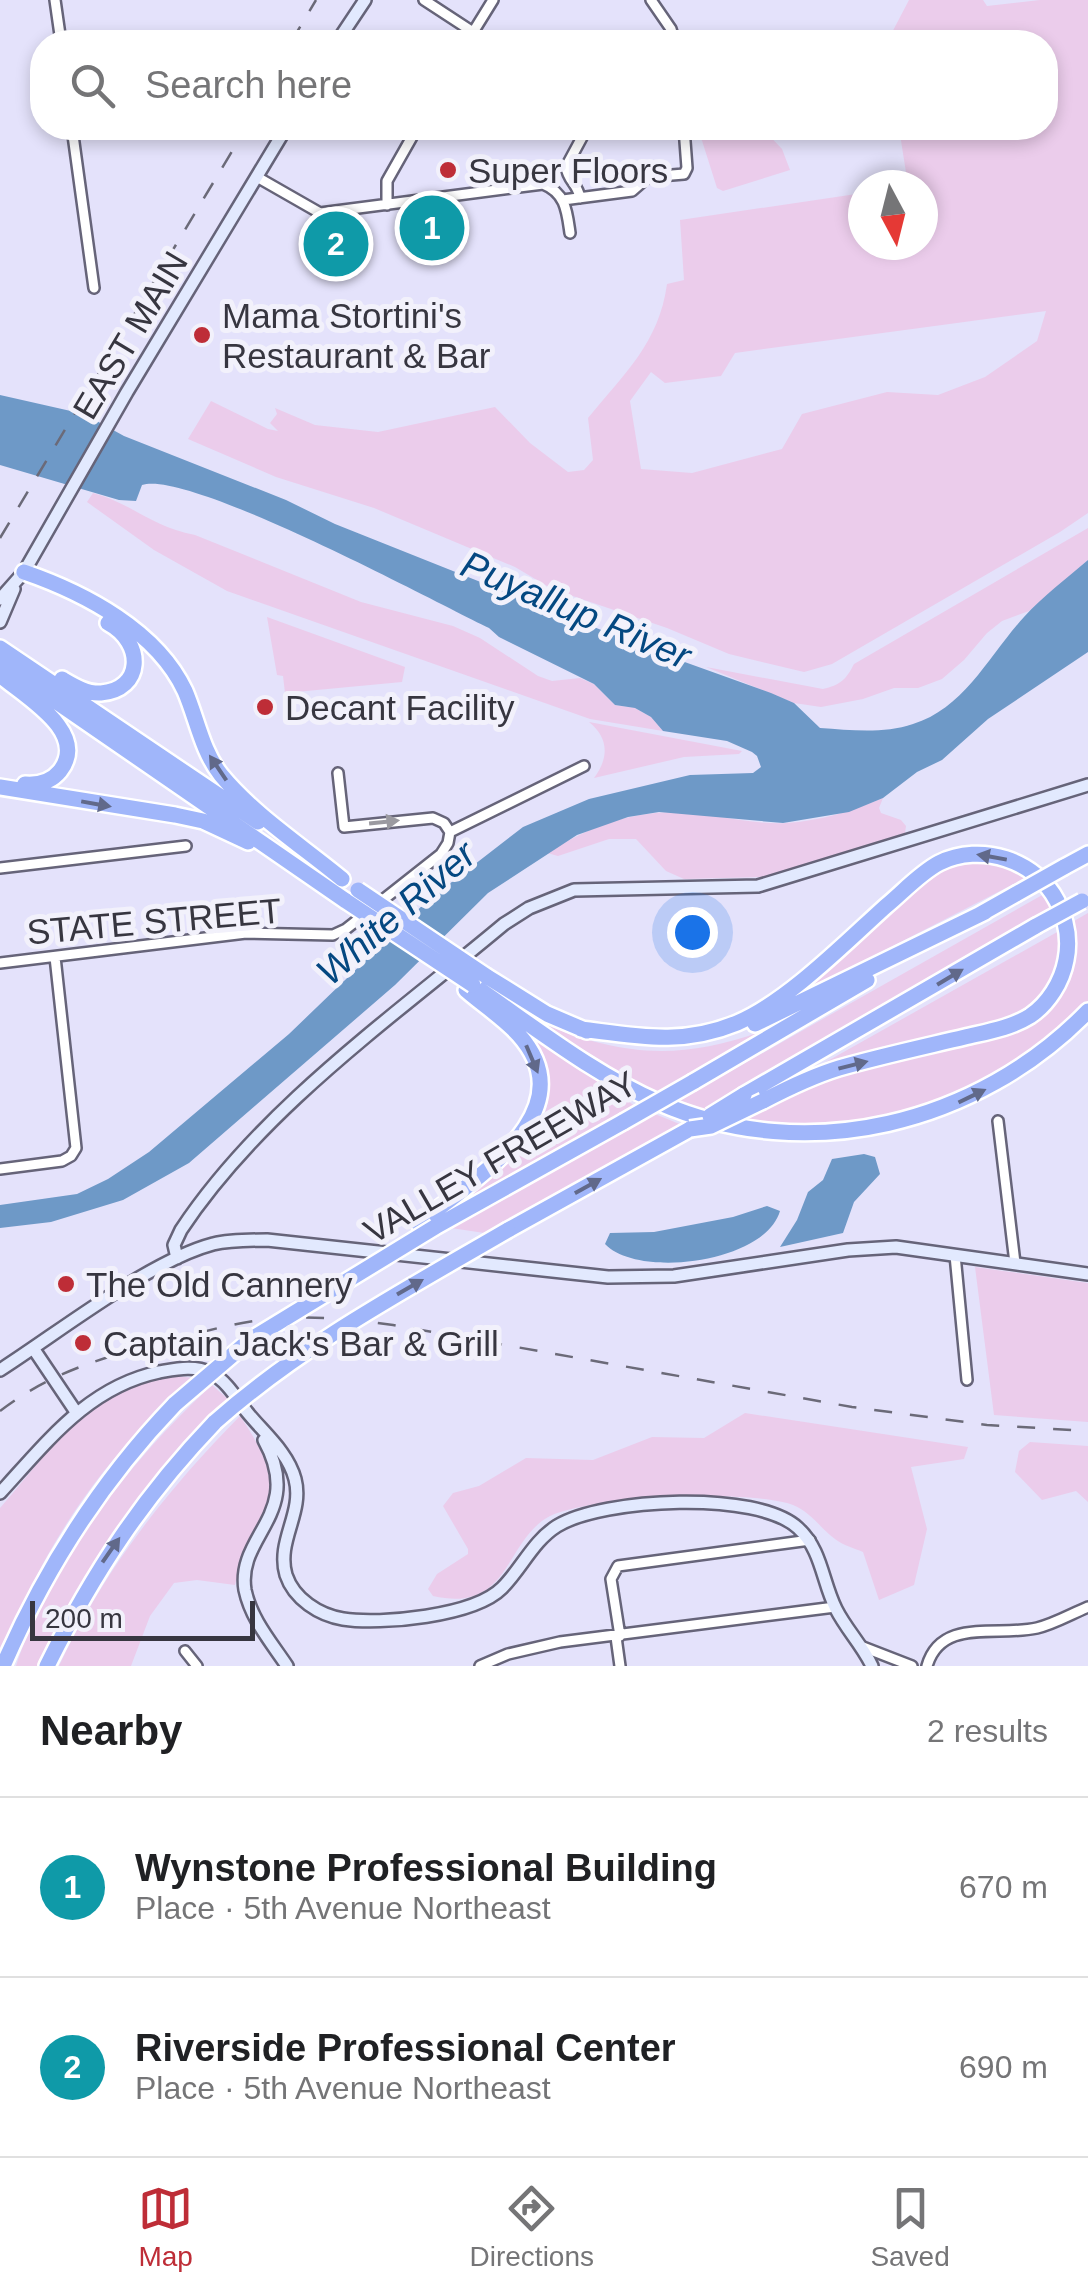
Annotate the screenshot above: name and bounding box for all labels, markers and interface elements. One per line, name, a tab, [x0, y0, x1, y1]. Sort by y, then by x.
search box	[30, 30, 1058, 140]
icon: search	[65, 58, 120, 113]
text: Search here	[145, 64, 352, 106]
place label: Super Floors	[468, 151, 668, 190]
marker: Super Floors	[437, 159, 459, 181]
north arrow	[848, 170, 938, 260]
pin: 1	[400, 190, 464, 266]
pin: 2	[304, 206, 368, 282]
street label: EAST MAIN	[65, 244, 195, 426]
place label: Mama Stortini's Restaurant & Bar	[222, 296, 491, 375]
marker: Mama Stortini's Restaurant & Bar	[191, 324, 213, 346]
water label: Puyallup River	[455, 543, 698, 678]
place label: Decant Facility	[285, 688, 515, 727]
marker: Decant Facility	[254, 696, 276, 718]
one-way arrow	[209, 755, 228, 781]
one-way arrow	[81, 797, 112, 812]
one-way arrow	[369, 814, 400, 830]
water label: White River	[308, 832, 485, 993]
one-way arrow	[976, 849, 1007, 864]
street label: STATE STREET	[25, 890, 283, 952]
your location	[667, 907, 718, 958]
one-way arrow	[936, 969, 964, 987]
one-way arrow	[524, 1045, 540, 1074]
one-way arrow	[838, 1056, 869, 1072]
street label: VALLEY FREEWAY	[357, 1063, 643, 1251]
one-way arrow	[958, 1087, 987, 1104]
one-way arrow	[574, 1177, 602, 1195]
place label: The Old Cannery	[86, 1265, 353, 1304]
marker: The Old Cannery	[55, 1273, 77, 1295]
one-way arrow	[396, 1279, 424, 1296]
place label: Captain Jack's Bar & Grill	[103, 1324, 499, 1363]
marker: Captain Jack's Bar & Grill	[72, 1332, 94, 1354]
one-way arrow	[101, 1536, 120, 1563]
scale bar	[30, 1596, 255, 1640]
text: 200 m	[45, 1603, 123, 1634]
text: Nearby	[40, 1707, 182, 1754]
text: 2 results	[927, 1713, 1048, 1749]
text: Wynstone Professional Building	[135, 1847, 717, 1889]
text: 1	[64, 1869, 81, 1905]
text: 670 m	[959, 1869, 1048, 1905]
text: Place · 5th Avenue Northeast	[135, 1890, 551, 1926]
text: Riverside Professional Center	[135, 2027, 676, 2069]
text: 2	[64, 2049, 81, 2085]
text: 690 m	[959, 2049, 1048, 2085]
text: Place · 5th Avenue Northeast	[135, 2070, 551, 2106]
tab: Map	[138, 2181, 193, 2273]
tab: Directions	[470, 2181, 594, 2273]
tab: Saved	[870, 2181, 950, 2273]

